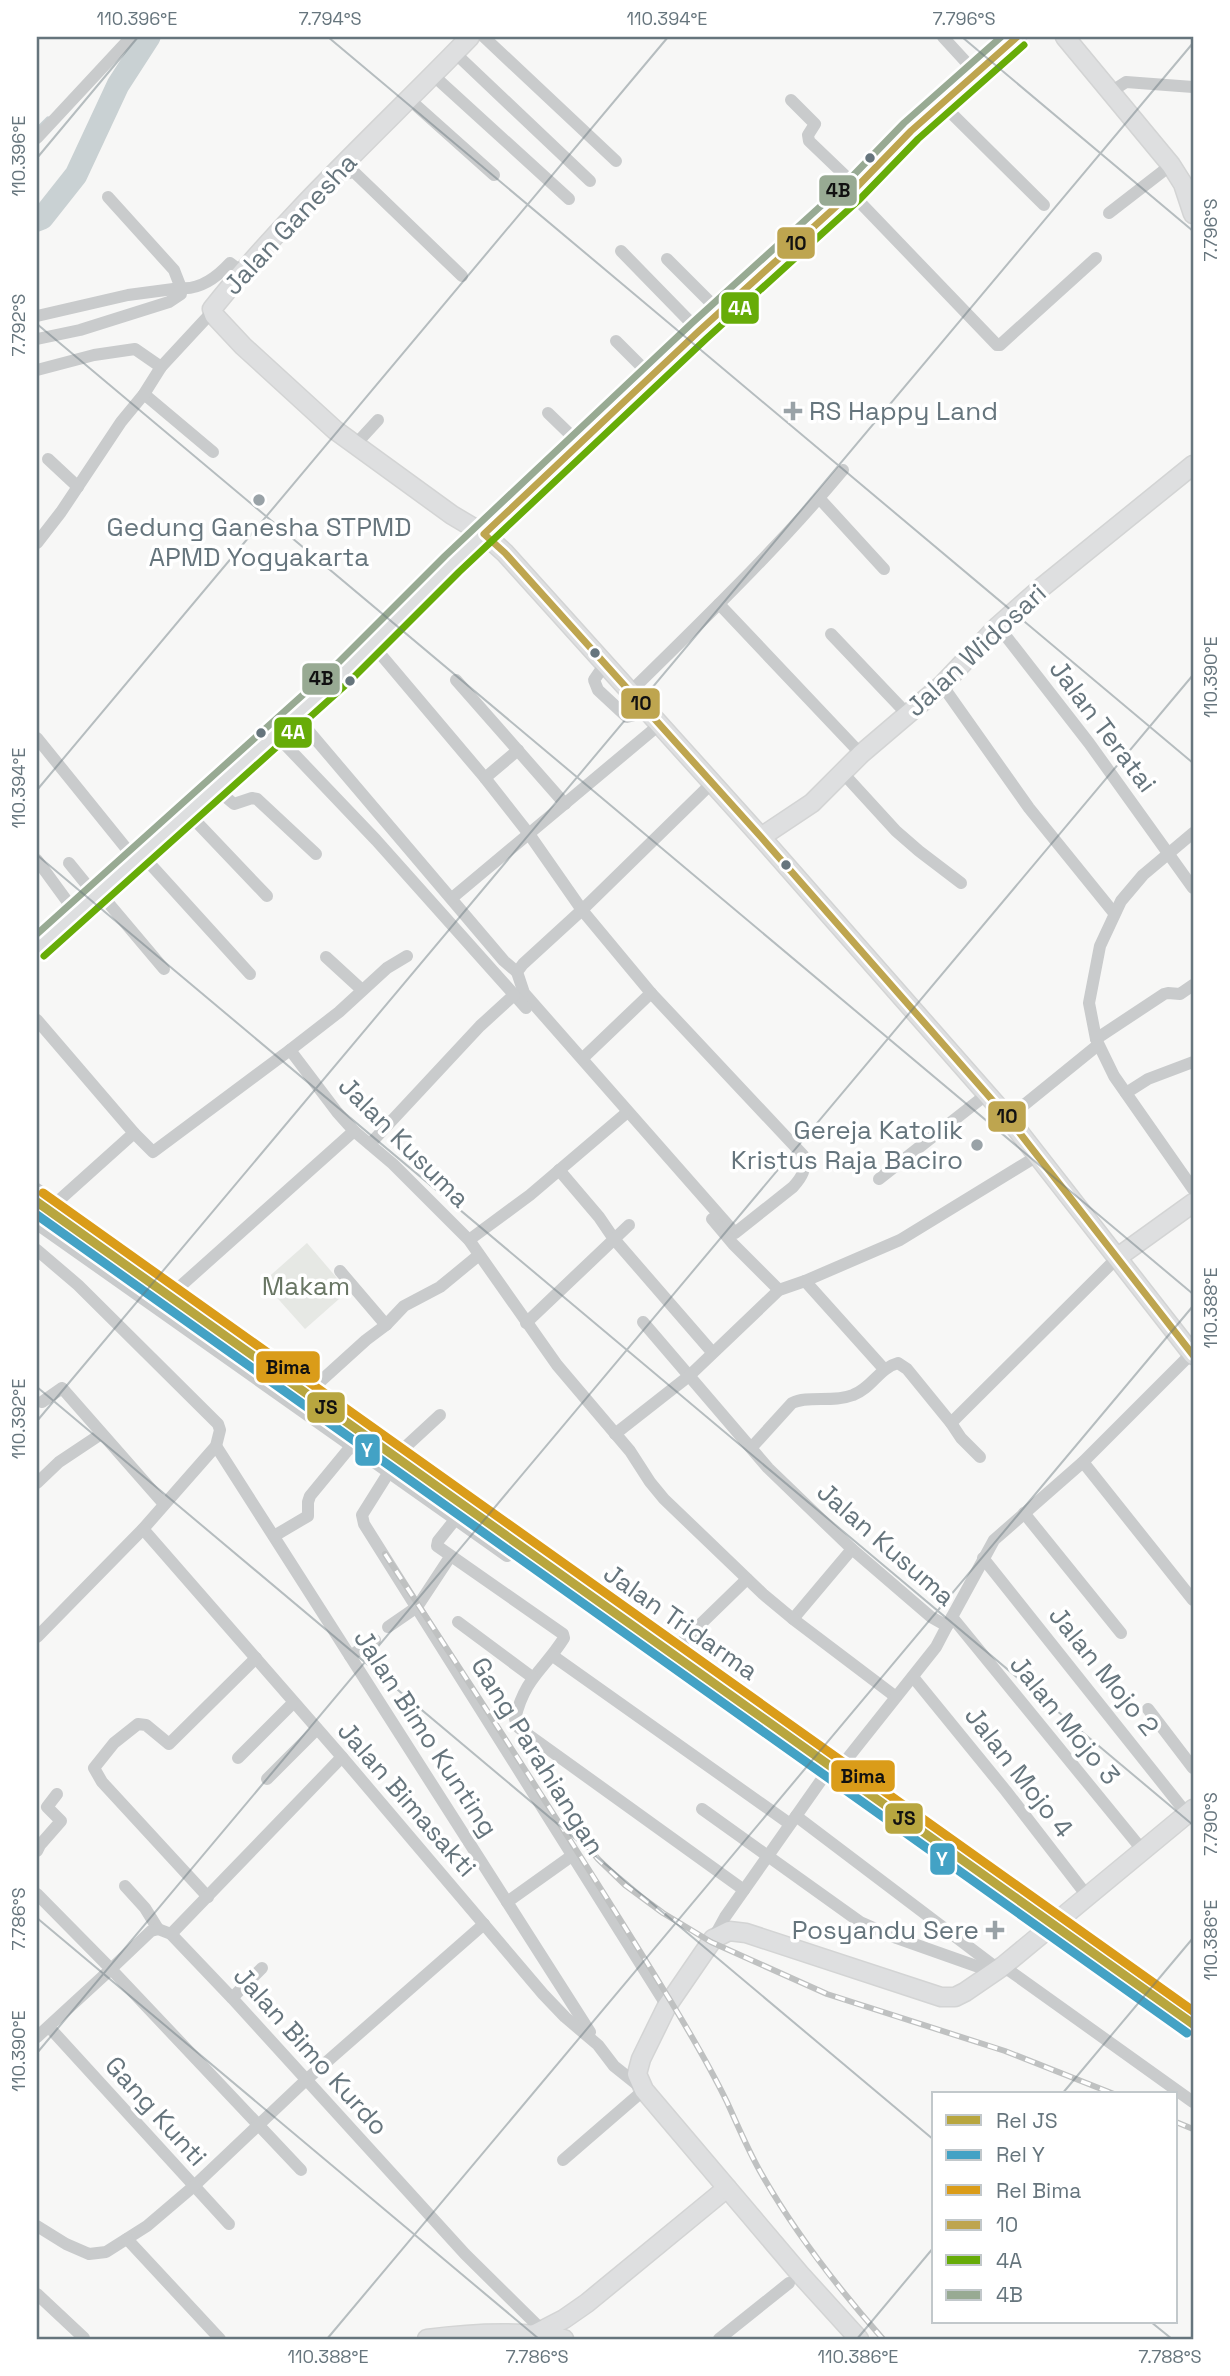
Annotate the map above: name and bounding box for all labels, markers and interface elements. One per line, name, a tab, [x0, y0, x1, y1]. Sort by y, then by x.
text: 110.396°E	[97, 7, 177, 30]
text: 7.794°S	[298, 7, 362, 30]
text: 110.394°E	[627, 7, 708, 30]
text: 7.796°S	[933, 7, 995, 30]
text: 110.396°E	[7, 116, 30, 196]
street label: Jalan Ganesha	[216, 146, 364, 302]
unlabelled marker	[863, 151, 877, 165]
line badge: 4B	[818, 174, 858, 207]
text: 4B	[826, 178, 850, 203]
text: 7.796°S	[1199, 199, 1222, 261]
line badge: 10	[776, 226, 816, 260]
text: 10	[786, 231, 806, 256]
line badge: 4A	[720, 291, 760, 325]
text: 7.792°S	[7, 294, 30, 356]
text: 4A	[728, 296, 752, 321]
place label: RS Happy Land	[809, 394, 998, 428]
marker: RS Happy Land	[783, 401, 803, 421]
marker: Gedung Ganesha STPMD APMD Yogyakarta	[251, 492, 267, 508]
place label: Gedung Ganesha STPMD APMD Yogyakarta	[106, 510, 412, 574]
street label: Jalan Widosari	[899, 576, 1053, 724]
text: 110.390°E	[1199, 636, 1222, 718]
unlabelled marker	[588, 646, 602, 660]
street label: Jalan Teratai	[1042, 653, 1164, 799]
line badge: 4B	[301, 662, 341, 696]
text: 4B	[309, 666, 333, 691]
unlabelled marker	[343, 674, 357, 688]
line badge: 10	[620, 687, 661, 720]
text: 10	[631, 691, 651, 716]
line badge: 4A	[273, 716, 313, 749]
text: 4A	[281, 720, 305, 745]
unlabelled marker	[254, 726, 268, 740]
text: 110.394°E	[7, 748, 30, 829]
unlabelled marker	[779, 858, 793, 872]
street label: Jalan Kusuma	[331, 1069, 477, 1215]
line badge: 10	[987, 1100, 1027, 1133]
text: 10	[997, 1104, 1017, 1129]
place label: Gereja Katolik Kristus Raja Baciro	[731, 1113, 963, 1177]
marker: Gereja Katolik Kristus Raja Baciro	[969, 1137, 985, 1153]
text: 110.388°E	[1199, 1267, 1222, 1349]
park label: Makam	[262, 1269, 350, 1303]
line badge: Bima	[255, 1350, 321, 1384]
text: Bima	[266, 1355, 310, 1380]
text: 110.392°E	[7, 1379, 30, 1459]
line badge: JS	[306, 1391, 346, 1424]
text: JS	[314, 1395, 338, 1420]
line badge: Y	[354, 1433, 381, 1467]
text: Y	[361, 1438, 373, 1463]
street label: Jalan Kusuma	[810, 1475, 962, 1613]
street label: Jalan Tridarma	[597, 1556, 765, 1688]
street label: Jalan Mojo 2	[1041, 1599, 1167, 1743]
street label: Jalan Bimo Kunting	[346, 1623, 506, 1843]
street label: Jalan Mojo 3	[1002, 1648, 1128, 1792]
street label: Gang Parahiangan	[463, 1651, 613, 1861]
street label: Jalan Mojo 4	[957, 1699, 1081, 1845]
street label: Jalan Bimasakti	[330, 1714, 484, 1884]
line badge: Bima	[830, 1759, 896, 1793]
text: Bima	[841, 1764, 885, 1789]
text: 7.790°S	[1199, 1792, 1222, 1856]
line badge: JS	[884, 1802, 924, 1835]
text: JS	[892, 1806, 916, 1831]
line badge: Y	[929, 1842, 956, 1876]
text: Y	[936, 1847, 948, 1872]
text: 7.786°S	[7, 1887, 30, 1951]
text: 110.386°E	[1199, 1900, 1222, 1980]
place label: Posyandu Sere	[792, 1913, 979, 1947]
marker: Posyandu Sere	[985, 1920, 1005, 1940]
street label: Jalan Bimo Kurdo	[226, 1959, 396, 2143]
text: 110.390°E	[7, 2010, 30, 2092]
street label: Gang Kunti	[98, 2049, 214, 2173]
legend	[932, 2092, 1178, 2324]
text: Rel JS	[996, 2107, 1058, 2134]
text: Rel Y	[996, 2141, 1045, 2168]
text: Rel Bima	[996, 2177, 1081, 2204]
text: 10	[996, 2211, 1018, 2238]
text: 4A	[996, 2247, 1022, 2274]
text: 4B	[996, 2281, 1023, 2308]
text: 110.388°E	[287, 2345, 369, 2368]
text: 7.786°S	[505, 2345, 569, 2368]
text: 110.386°E	[818, 2345, 898, 2368]
text: 7.788°S	[1138, 2345, 1202, 2368]

